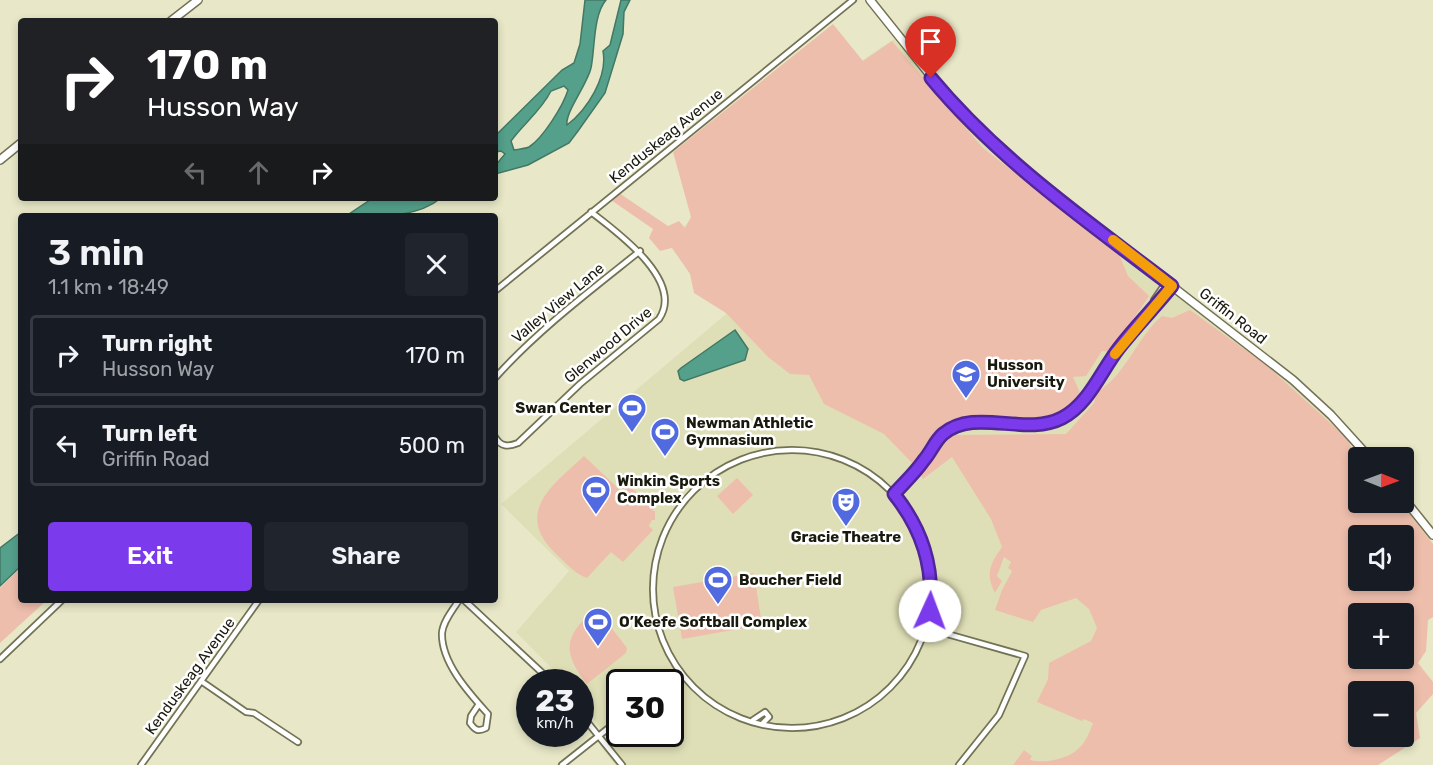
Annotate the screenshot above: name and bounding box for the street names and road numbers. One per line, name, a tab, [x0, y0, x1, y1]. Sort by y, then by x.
street label: Kenduskeag Avenue	[606, 85, 726, 187]
street label: Valley View Lane	[508, 259, 608, 347]
street label: Griffin Road	[1196, 284, 1270, 348]
street label: Glenwood Drive	[560, 303, 656, 387]
street label: Kenduskeag Avenue	[141, 614, 239, 738]

